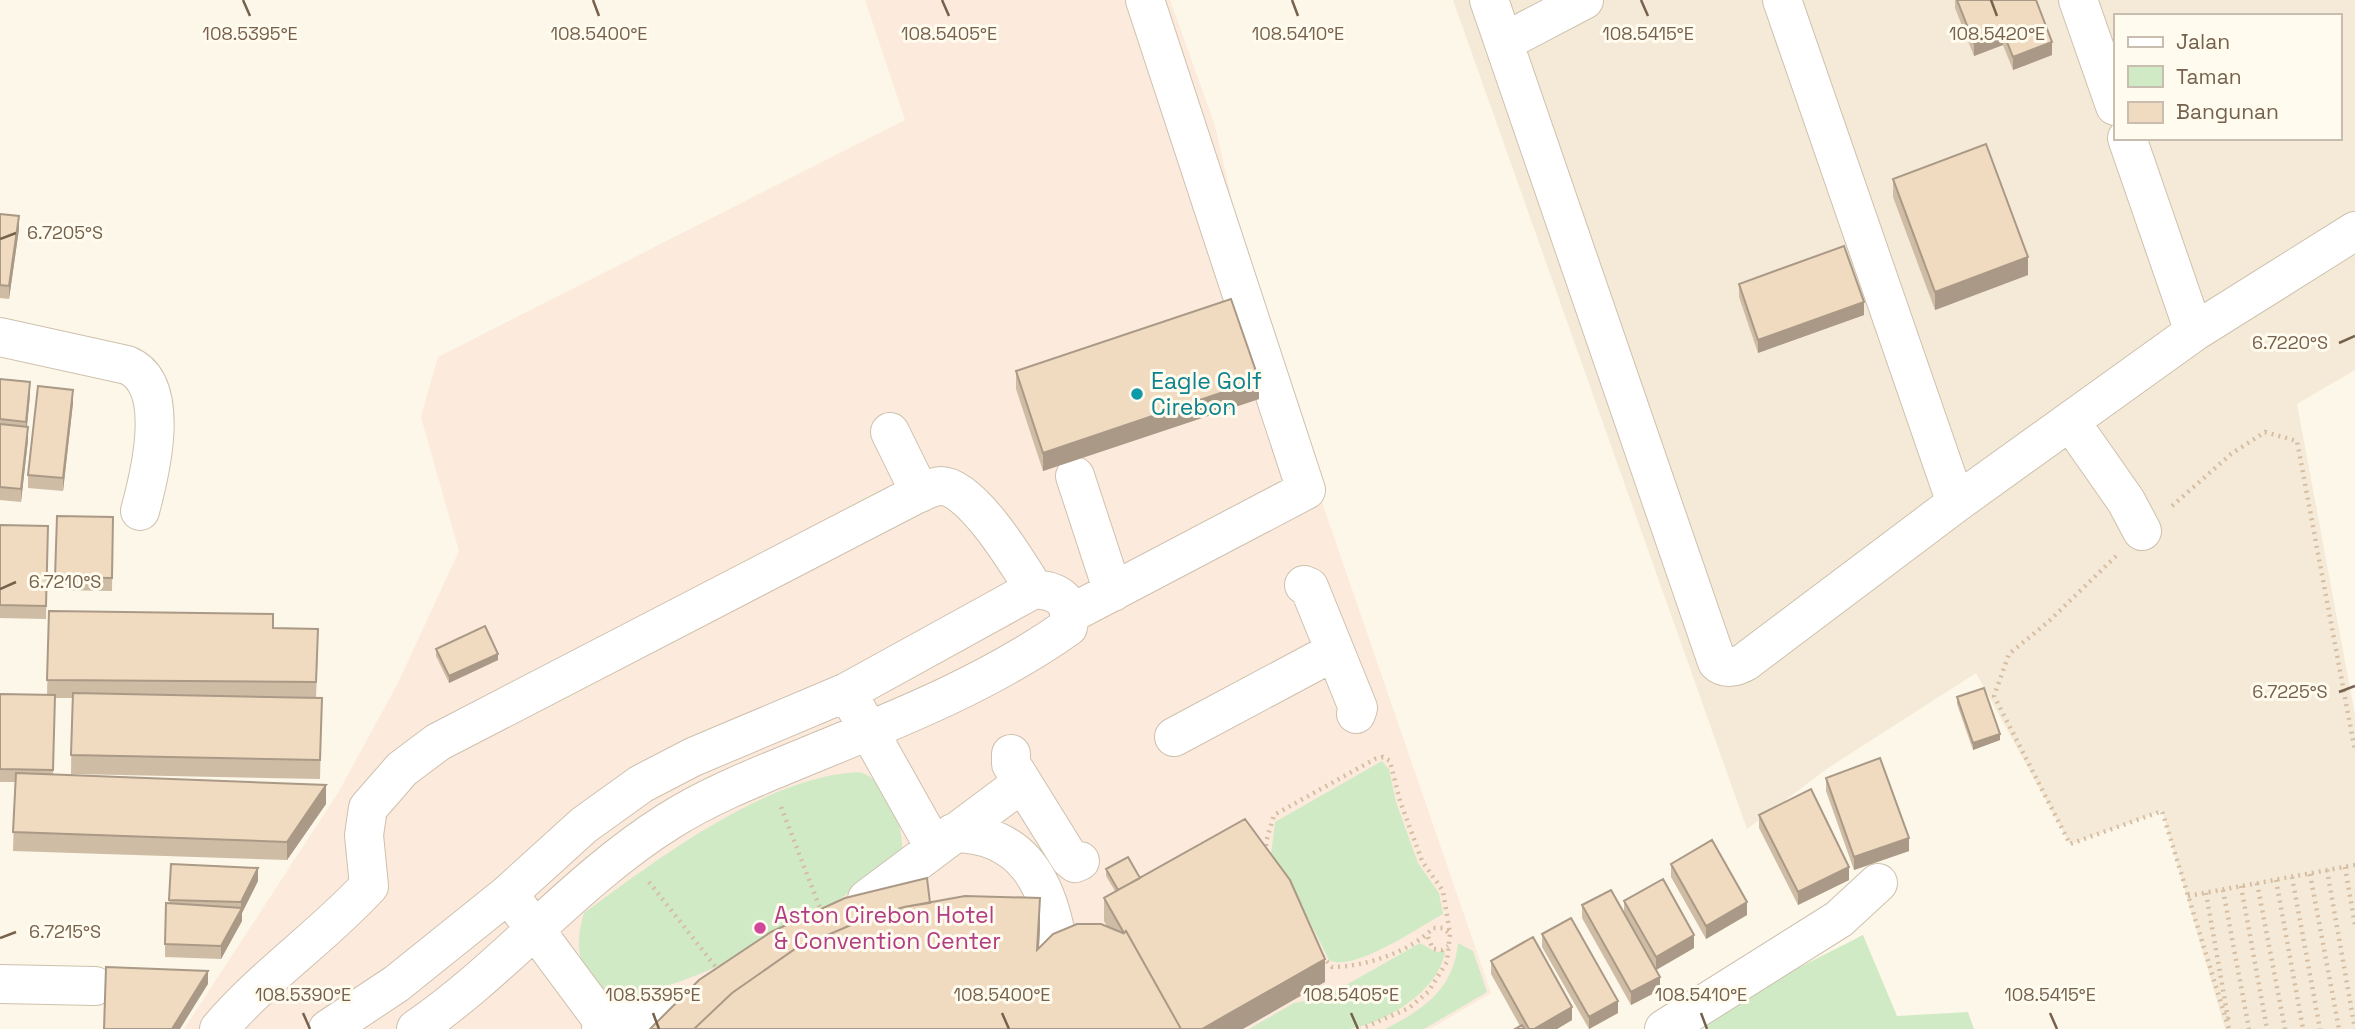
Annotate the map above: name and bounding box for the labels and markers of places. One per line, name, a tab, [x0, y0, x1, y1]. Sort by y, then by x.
place label: Eagle Golf Cirebon	[1151, 366, 1262, 422]
marker: Eagle Golf Cirebon	[1129, 386, 1145, 402]
place label: Aston Cirebon Hotel & Convention Center	[774, 900, 1001, 956]
marker: Aston Cirebon Hotel & Convention Center	[752, 920, 768, 936]

